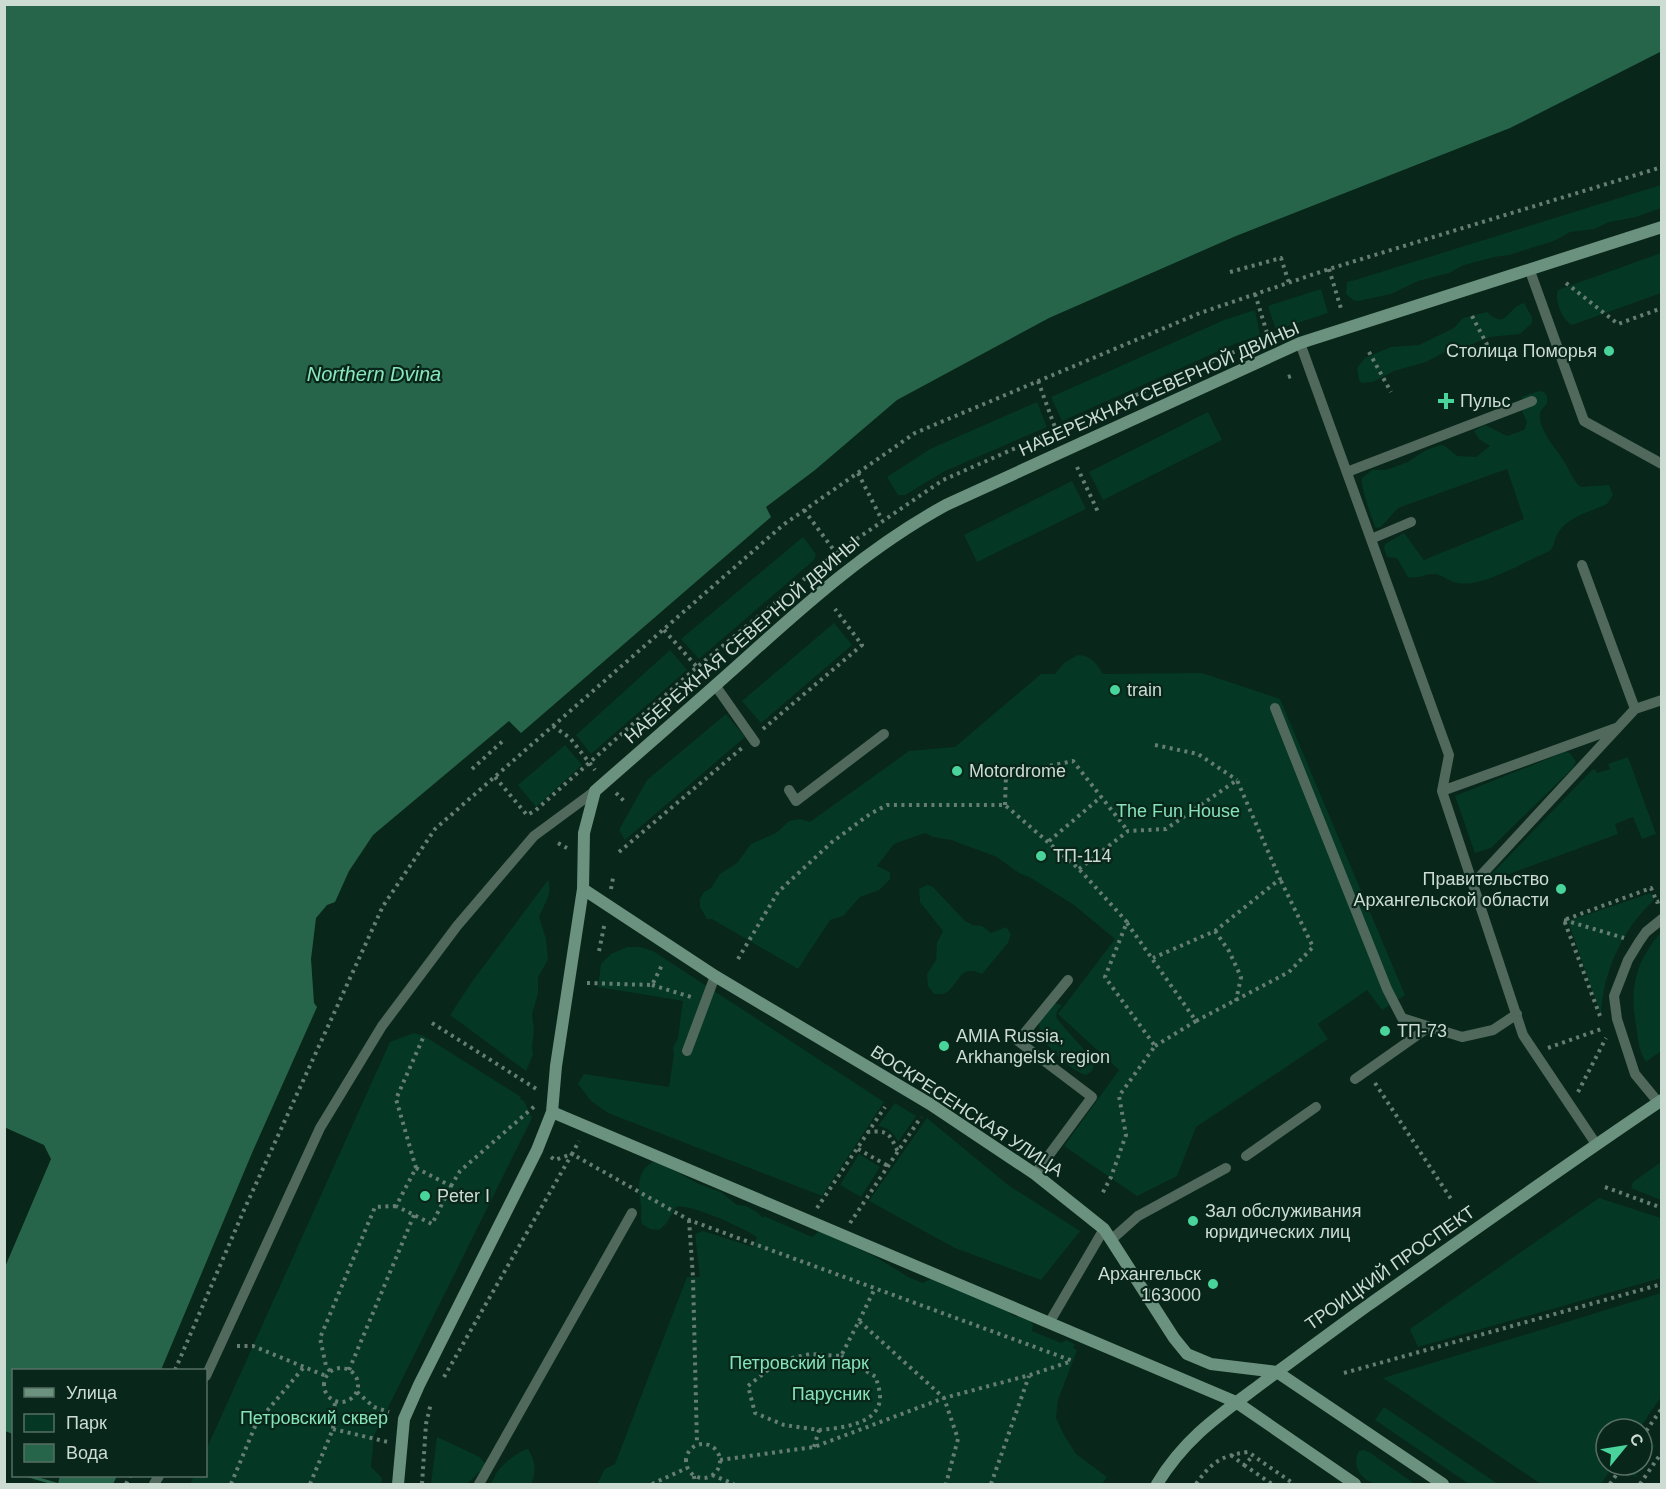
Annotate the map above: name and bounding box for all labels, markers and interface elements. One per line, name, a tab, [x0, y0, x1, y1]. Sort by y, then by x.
street label: НАБЕРЕЖНАЯ СЕВЕРНОЙ ДВИНЫ	[1015, 317, 1302, 460]
place label: Столица Поморья	[1446, 341, 1597, 361]
marker: Столица Поморья	[1602, 344, 1616, 358]
water label: Northern Dvina	[307, 363, 441, 385]
place label: Пульс	[1460, 391, 1510, 411]
marker: Пульс	[1437, 392, 1455, 410]
street label: НАБЕРЕЖНАЯ СЕВЕРНОЙ ДВИНЫ	[620, 532, 863, 747]
place label: train	[1127, 680, 1162, 700]
marker: train	[1108, 683, 1122, 697]
place label: Motordrome	[969, 761, 1066, 781]
marker: Motordrome	[950, 764, 964, 778]
park label: The Fun House	[1116, 801, 1240, 821]
place label: ТП-114	[1053, 846, 1112, 866]
marker: ТП-114	[1034, 849, 1048, 863]
place label: Правительство Архангельской области	[1354, 869, 1549, 910]
marker: Правительство Архангельской области	[1554, 882, 1568, 896]
place label: ТП-73	[1397, 1021, 1447, 1041]
marker: ТП-73	[1378, 1024, 1392, 1038]
place label: AMIA Russia, Arkhangelsk region	[956, 1026, 1110, 1067]
marker: AMIA Russia, Arkhangelsk region	[937, 1039, 951, 1053]
street label: ВОСКРЕСЕНСКАЯ УЛИЦА	[867, 1041, 1067, 1181]
place label: Peter I	[437, 1186, 490, 1206]
marker: Peter I	[418, 1189, 432, 1203]
place label: Зал обслуживания юридических лиц	[1205, 1201, 1361, 1242]
street label: ТРОИЦКИЙ ПРОСПЕКТ	[1301, 1201, 1479, 1334]
marker: Зал обслуживания юридических лиц	[1186, 1214, 1200, 1228]
place label: Архангельск 163000	[1098, 1264, 1201, 1305]
marker: Архангельск 163000	[1206, 1277, 1220, 1291]
park label: Петровский парк	[729, 1353, 869, 1373]
legend	[12, 1369, 207, 1477]
text: Улица	[66, 1383, 118, 1403]
park label: Парусник	[792, 1384, 870, 1404]
park label: Петровский сквер	[240, 1408, 388, 1428]
text: Парк	[66, 1413, 107, 1433]
north arrow	[1594, 1417, 1654, 1477]
text: С	[1626, 1430, 1647, 1449]
text: Вода	[66, 1443, 109, 1463]

